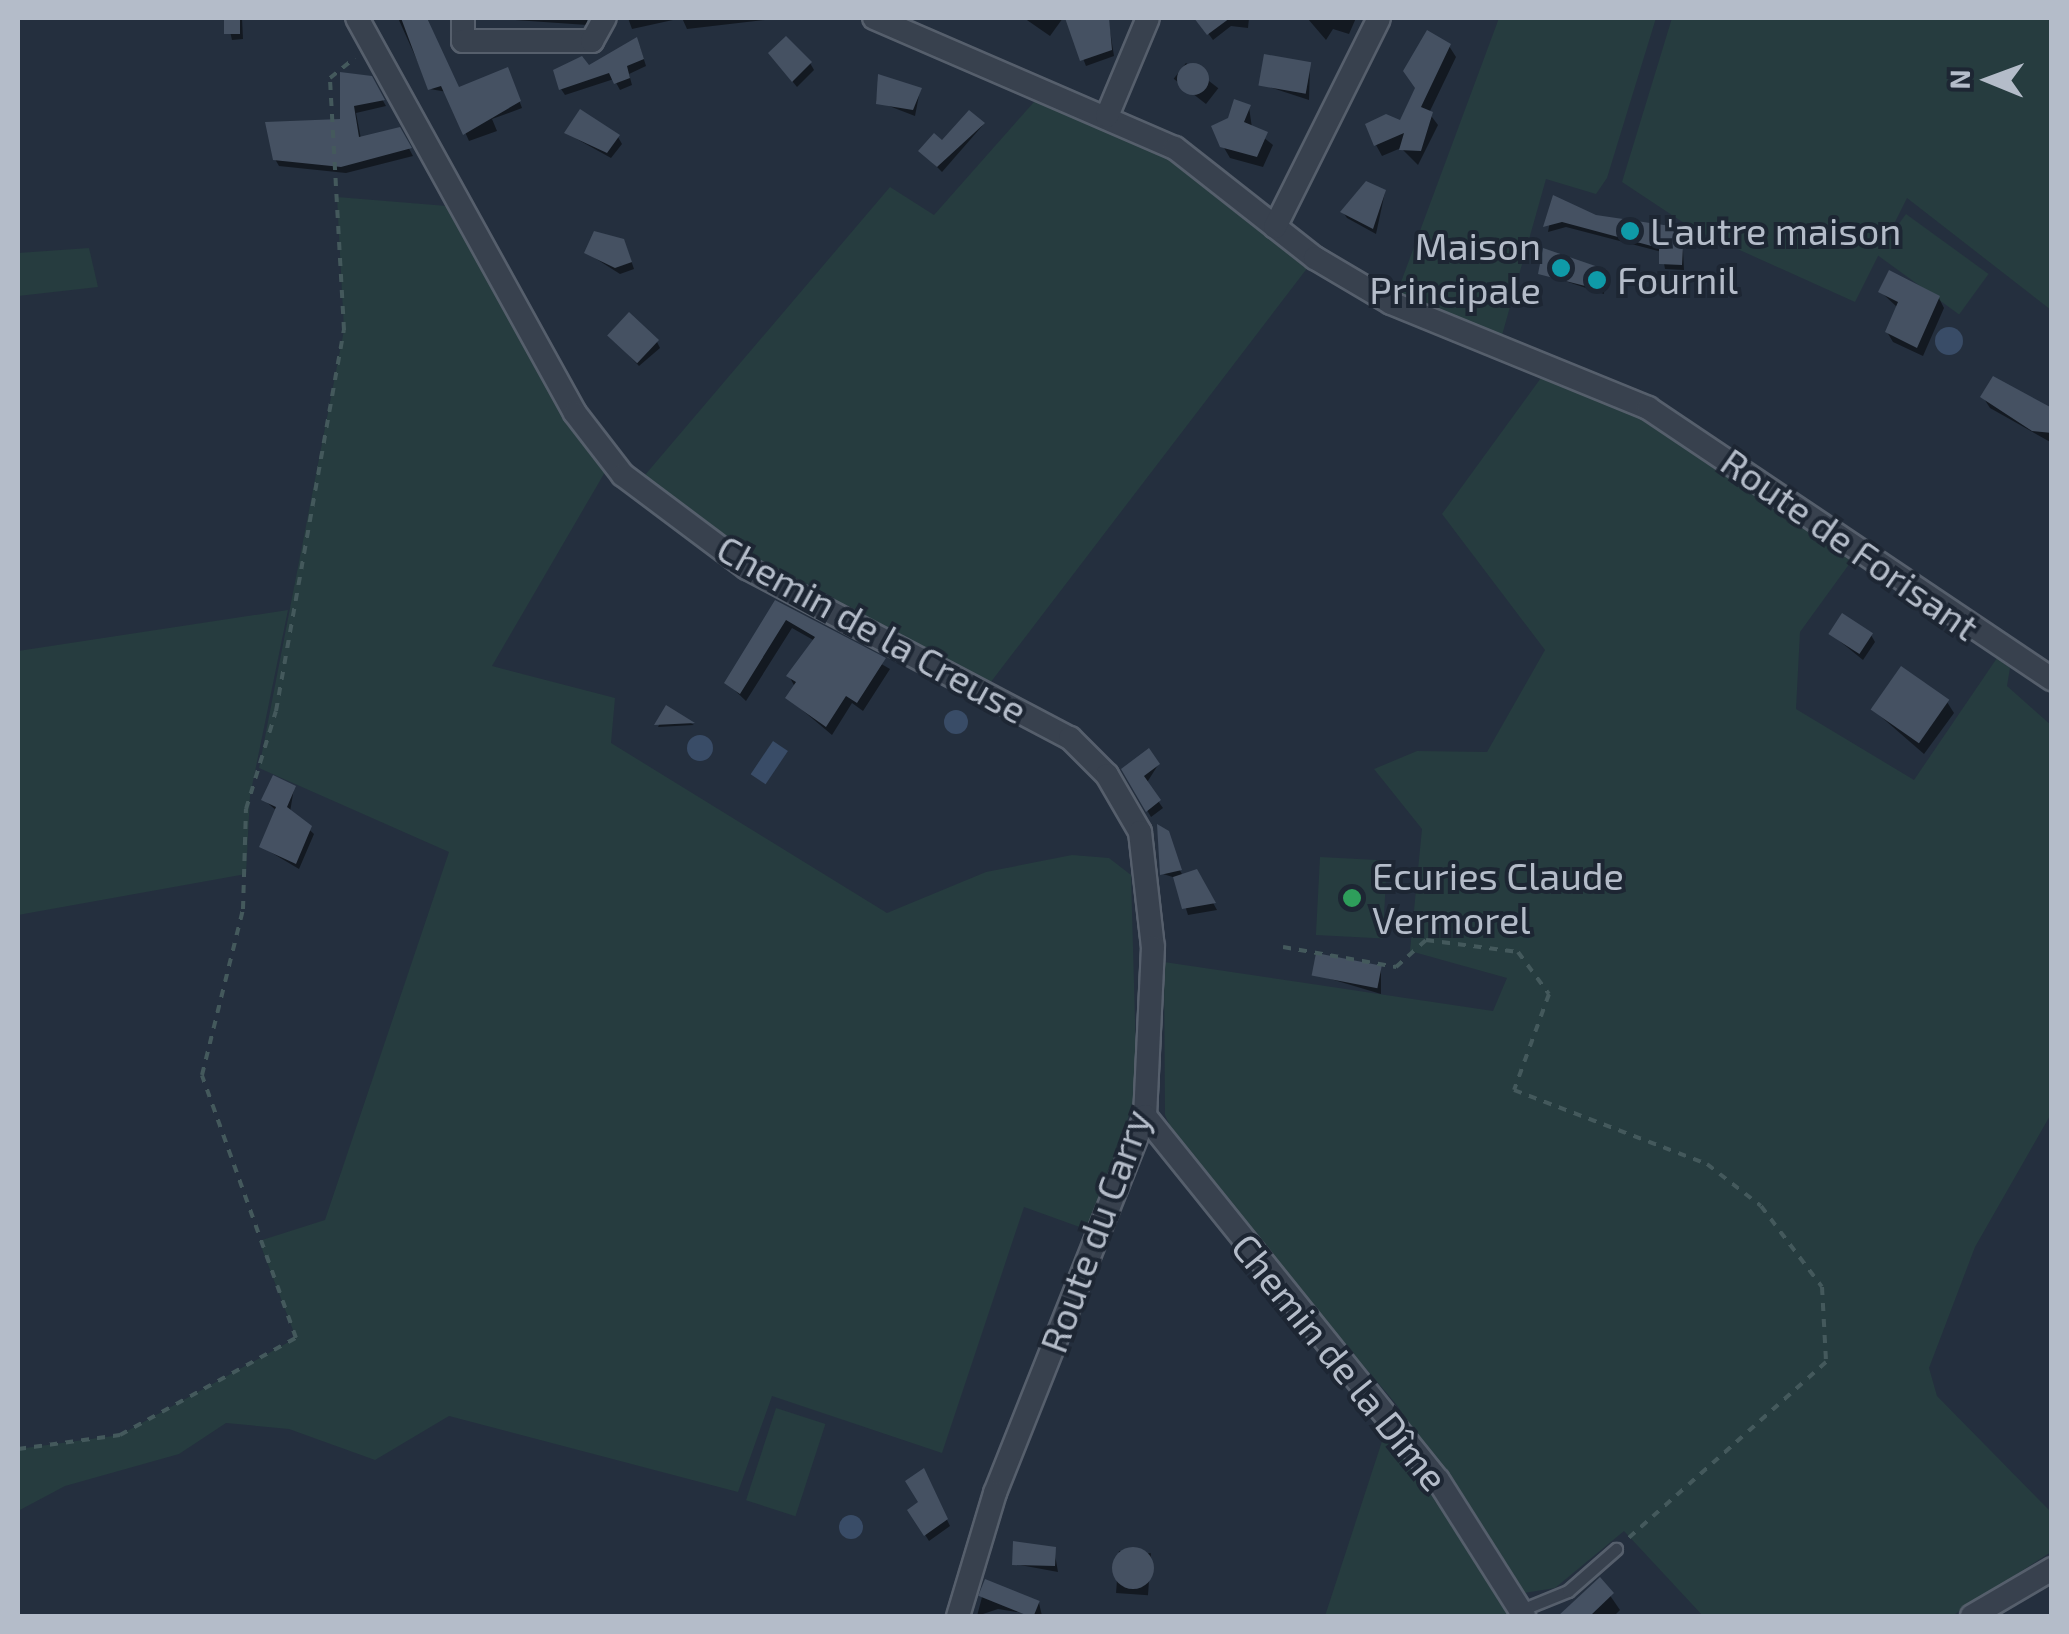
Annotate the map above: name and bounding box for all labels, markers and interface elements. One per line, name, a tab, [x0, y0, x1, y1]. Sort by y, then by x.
north arrow	[1939, 30, 2039, 130]
text: N	[1942, 69, 1976, 90]
place label: L'autre maison	[1650, 208, 1901, 254]
marker: L'autre maison	[1619, 220, 1641, 242]
place label: Maison Principale	[1369, 223, 1541, 312]
marker: Maison Principale	[1550, 257, 1572, 279]
place label: Fournil	[1617, 257, 1738, 303]
marker: Fournil	[1586, 269, 1608, 291]
street label: Route de Forisant	[1713, 438, 1987, 650]
street label: Chemin de la Creuse	[709, 525, 1035, 733]
place label: Ecuries Claude Vermorel	[1372, 853, 1624, 942]
marker: Ecuries Claude Vermorel	[1341, 887, 1363, 909]
street label: Route du Carry	[1030, 1103, 1160, 1359]
street label: Chemin de la Dîme	[1223, 1224, 1457, 1500]

